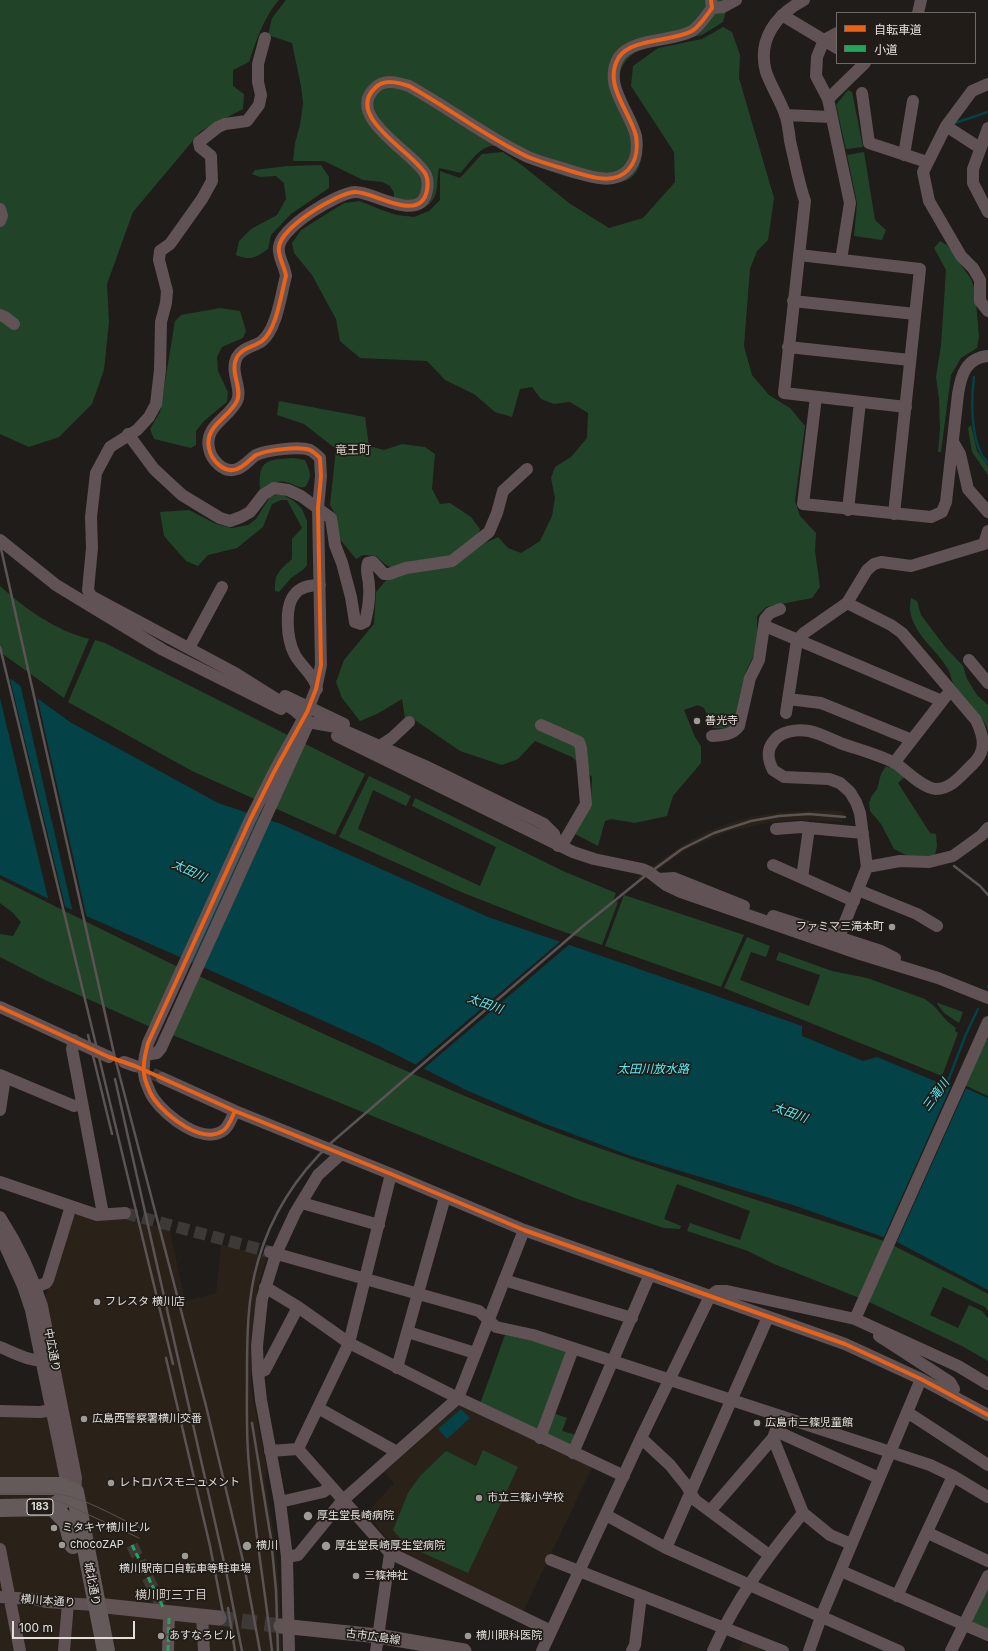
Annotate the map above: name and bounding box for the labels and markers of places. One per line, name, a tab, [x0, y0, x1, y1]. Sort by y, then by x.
place label: 善光寺	[705, 714, 738, 728]
marker: 善光寺	[692, 716, 702, 726]
place label: ファミマ三滝本町	[796, 920, 884, 934]
marker: ファミマ三滝本町	[887, 922, 897, 932]
place label: フレスタ 横川店	[105, 1295, 185, 1309]
marker: フレスタ 横川店	[92, 1297, 102, 1307]
place label: 広島西警察署横川交番	[92, 1412, 202, 1426]
marker: 広島西警察署横川交番	[79, 1414, 89, 1424]
place label: 広島市三篠児童館	[765, 1416, 853, 1430]
marker: 広島市三篠児童館	[752, 1418, 762, 1428]
place label: レトロバスモニュメント	[119, 1476, 240, 1490]
marker: レトロバスモニュメント	[106, 1478, 116, 1488]
place label: 市立三篠小学校	[487, 1491, 564, 1505]
marker: 市立三篠小学校	[474, 1493, 484, 1503]
place label: 厚生堂長崎病院	[317, 1509, 394, 1523]
marker: 厚生堂長崎病院	[302, 1510, 314, 1522]
place label: ミタキヤ横川ビル	[62, 1521, 150, 1535]
marker: ミタキヤ横川ビル	[49, 1523, 59, 1533]
place label: chocoZAP	[70, 1538, 124, 1552]
place label: 横川	[256, 1539, 278, 1553]
place label: 厚生堂長崎厚生堂病院	[335, 1539, 445, 1553]
marker: chocoZAP	[57, 1540, 67, 1550]
marker: 横川	[241, 1540, 253, 1552]
marker: 厚生堂長崎厚生堂病院	[320, 1540, 332, 1552]
marker: 横川駅南口自転車等駐車場	[180, 1551, 190, 1561]
place label: 横川駅南口自転車等駐車場	[119, 1562, 251, 1576]
place label: 三篠神社	[364, 1569, 408, 1583]
marker: 三篠神社	[351, 1571, 361, 1581]
place label: あすなろビル	[169, 1629, 235, 1643]
place label: 横川眼科医院	[476, 1629, 542, 1643]
marker: あすなろビル	[156, 1631, 166, 1641]
marker: 横川眼科医院	[463, 1631, 473, 1641]

